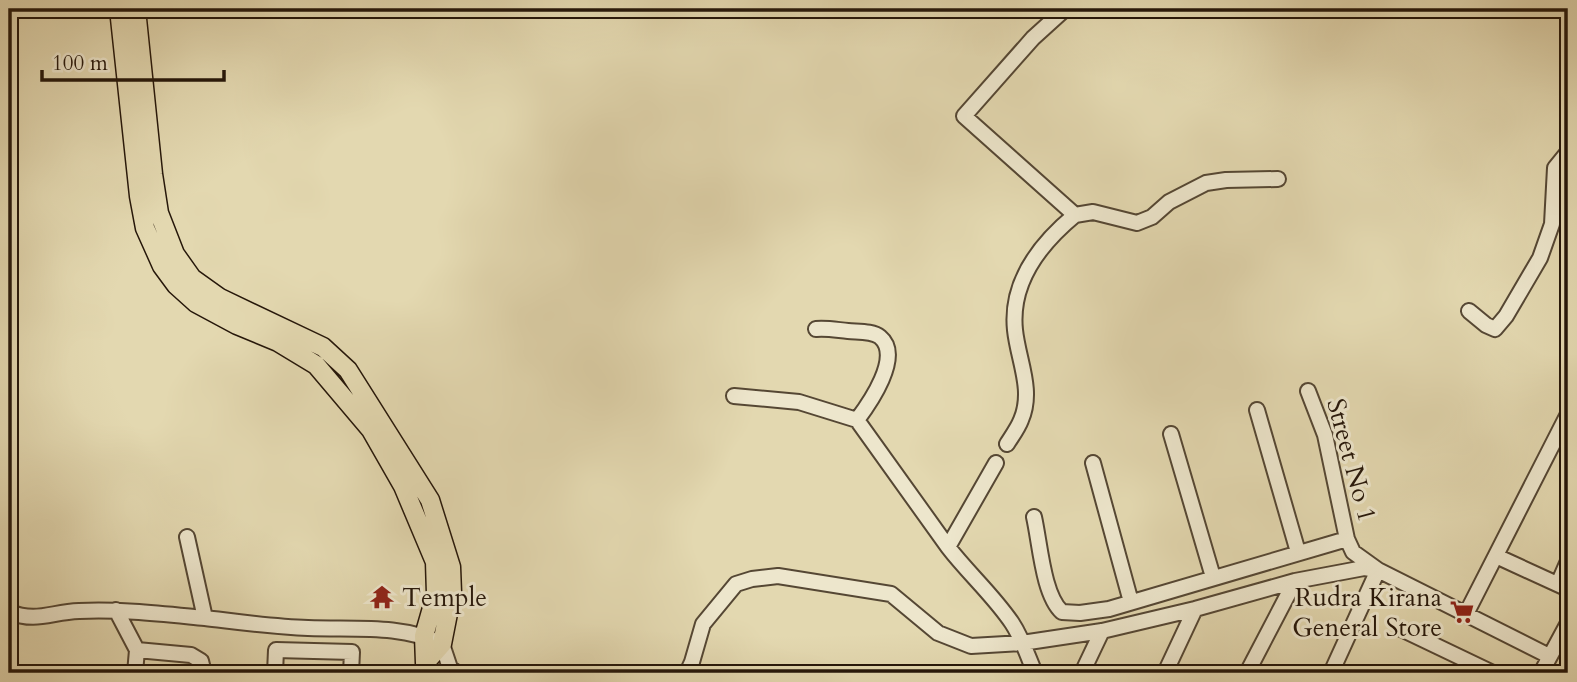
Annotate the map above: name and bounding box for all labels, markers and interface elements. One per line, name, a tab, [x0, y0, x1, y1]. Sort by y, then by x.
scale bar	[42, 38, 224, 82]
text: 100 m	[52, 49, 108, 78]
street label: Street No 1	[1318, 395, 1385, 526]
place label: Temple	[402, 580, 487, 615]
place label: Rudra Kirana General Store	[1292, 580, 1442, 645]
temple icon: Temple	[368, 583, 396, 611]
supermarket icon: Rudra Kirana General Store	[1448, 598, 1476, 626]

